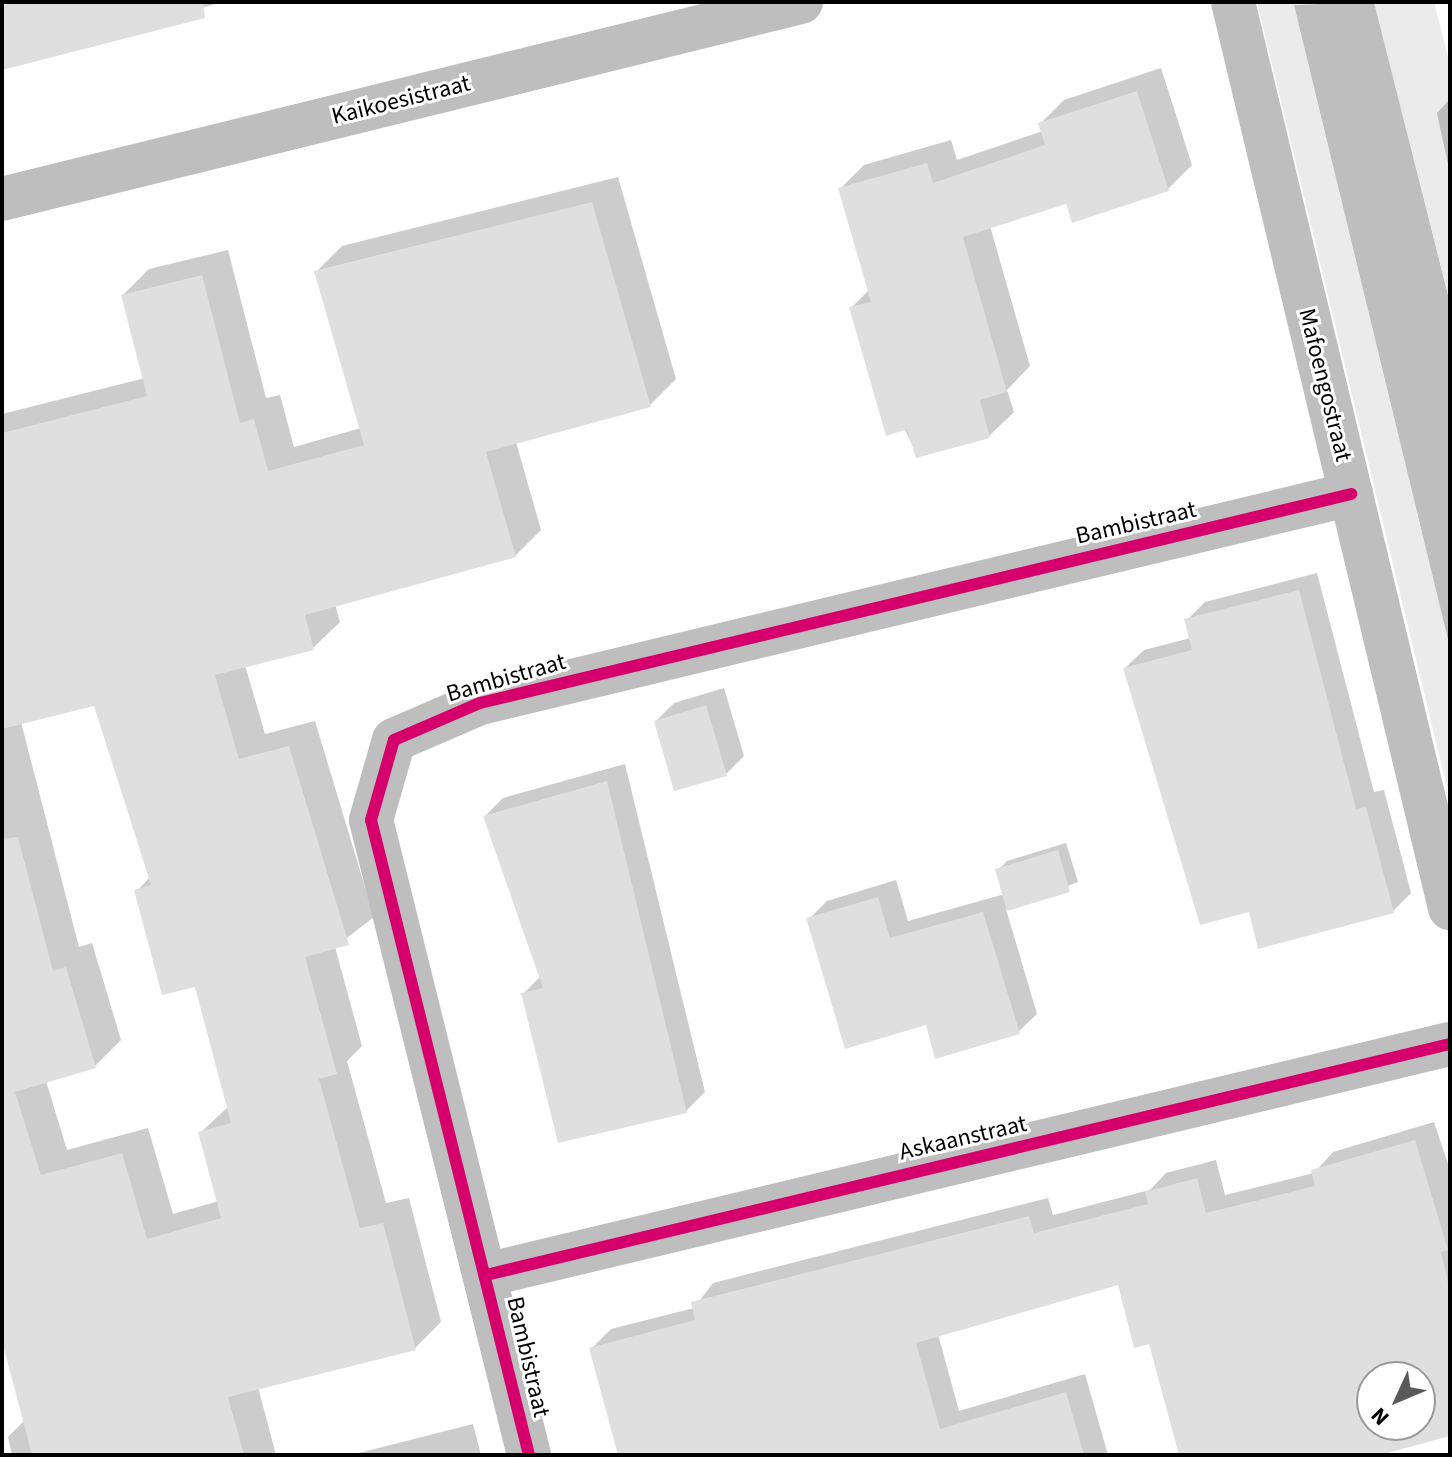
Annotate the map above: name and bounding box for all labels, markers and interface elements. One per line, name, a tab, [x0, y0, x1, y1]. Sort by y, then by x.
street label: Kaikoesistraat	[329, 69, 473, 131]
street label: Mafoengostraat	[1292, 306, 1358, 464]
street label: Bambistraat	[1073, 495, 1199, 551]
street label: Bambistraat	[443, 647, 569, 709]
street label: Askaanstraat	[896, 1109, 1030, 1167]
street label: Bambistraat	[500, 1294, 556, 1420]
north arrow	[1356, 1361, 1436, 1441]
text: N	[1364, 1400, 1397, 1433]

